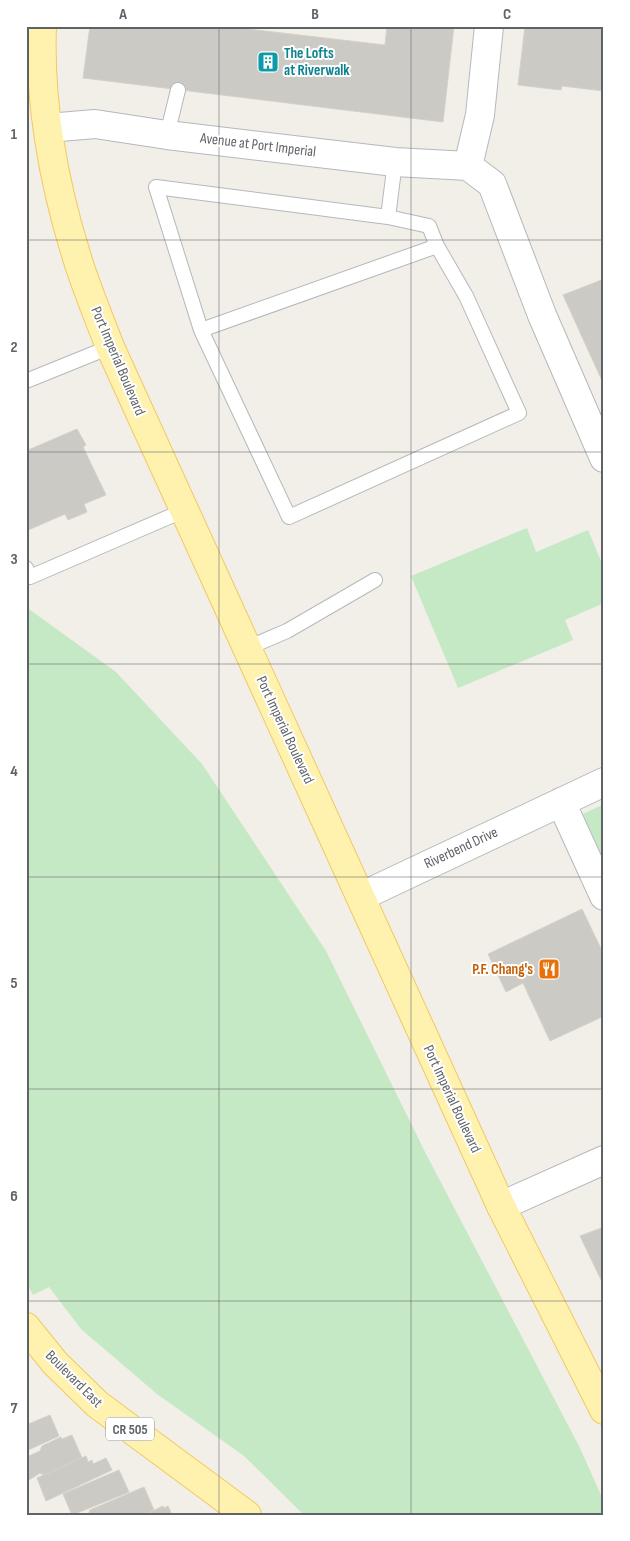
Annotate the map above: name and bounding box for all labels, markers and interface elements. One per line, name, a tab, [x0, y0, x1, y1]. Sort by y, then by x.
text: A	[118, 5, 127, 24]
text: B	[311, 5, 319, 24]
text: C	[503, 5, 511, 24]
place label: The Lofts at Riverwalk	[284, 44, 350, 80]
building icon: The Lofts at Riverwalk	[256, 50, 280, 74]
text: 1	[11, 125, 18, 144]
street label: Avenue at Port Imperial	[198, 128, 317, 162]
street label: Port Imperial Boulevard	[86, 304, 150, 418]
text: 2	[10, 338, 18, 357]
text: 3	[10, 550, 18, 569]
street label: Port Imperial Boulevard	[252, 673, 318, 787]
text: 4	[10, 762, 18, 781]
street label: Riverbend Drive	[421, 823, 501, 873]
restaurant icon: P.F. Chang's	[537, 957, 561, 981]
place label: P.F. Chang's	[472, 960, 533, 979]
text: 5	[10, 974, 18, 993]
street label: Port Imperial Boulevard	[419, 1042, 485, 1156]
text: 6	[10, 1187, 18, 1206]
street label: Boulevard East	[41, 1346, 107, 1412]
text: 7	[11, 1399, 18, 1418]
road number: CR 505	[106, 1418, 154, 1440]

